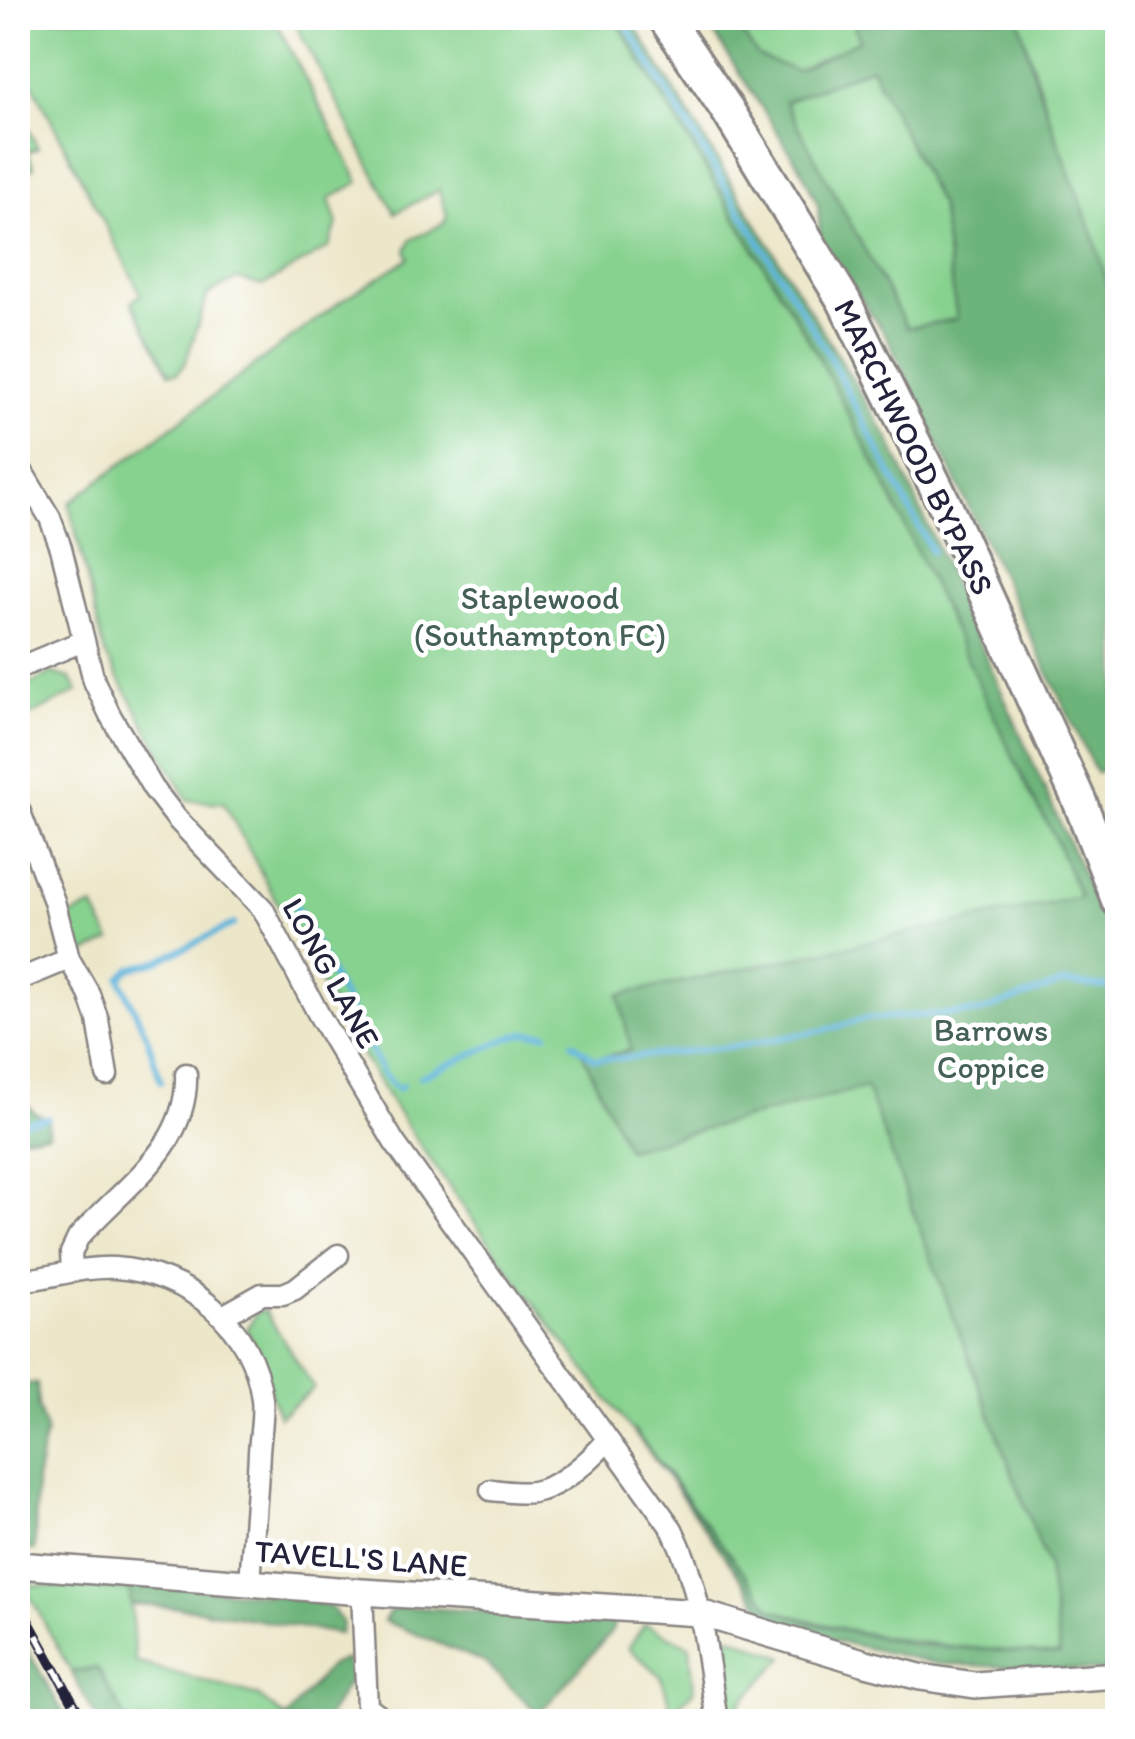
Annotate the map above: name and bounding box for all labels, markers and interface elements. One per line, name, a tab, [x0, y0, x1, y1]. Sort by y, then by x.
street label: MARCHWOOD BYPASS	[826, 293, 1002, 601]
park label: Staplewood (Southampton FC)	[414, 579, 666, 654]
street label: LONG LANE	[274, 891, 388, 1055]
park label: Barrows Coppice	[934, 1011, 1048, 1086]
street label: TAVELL'S LANE	[253, 1532, 469, 1584]

